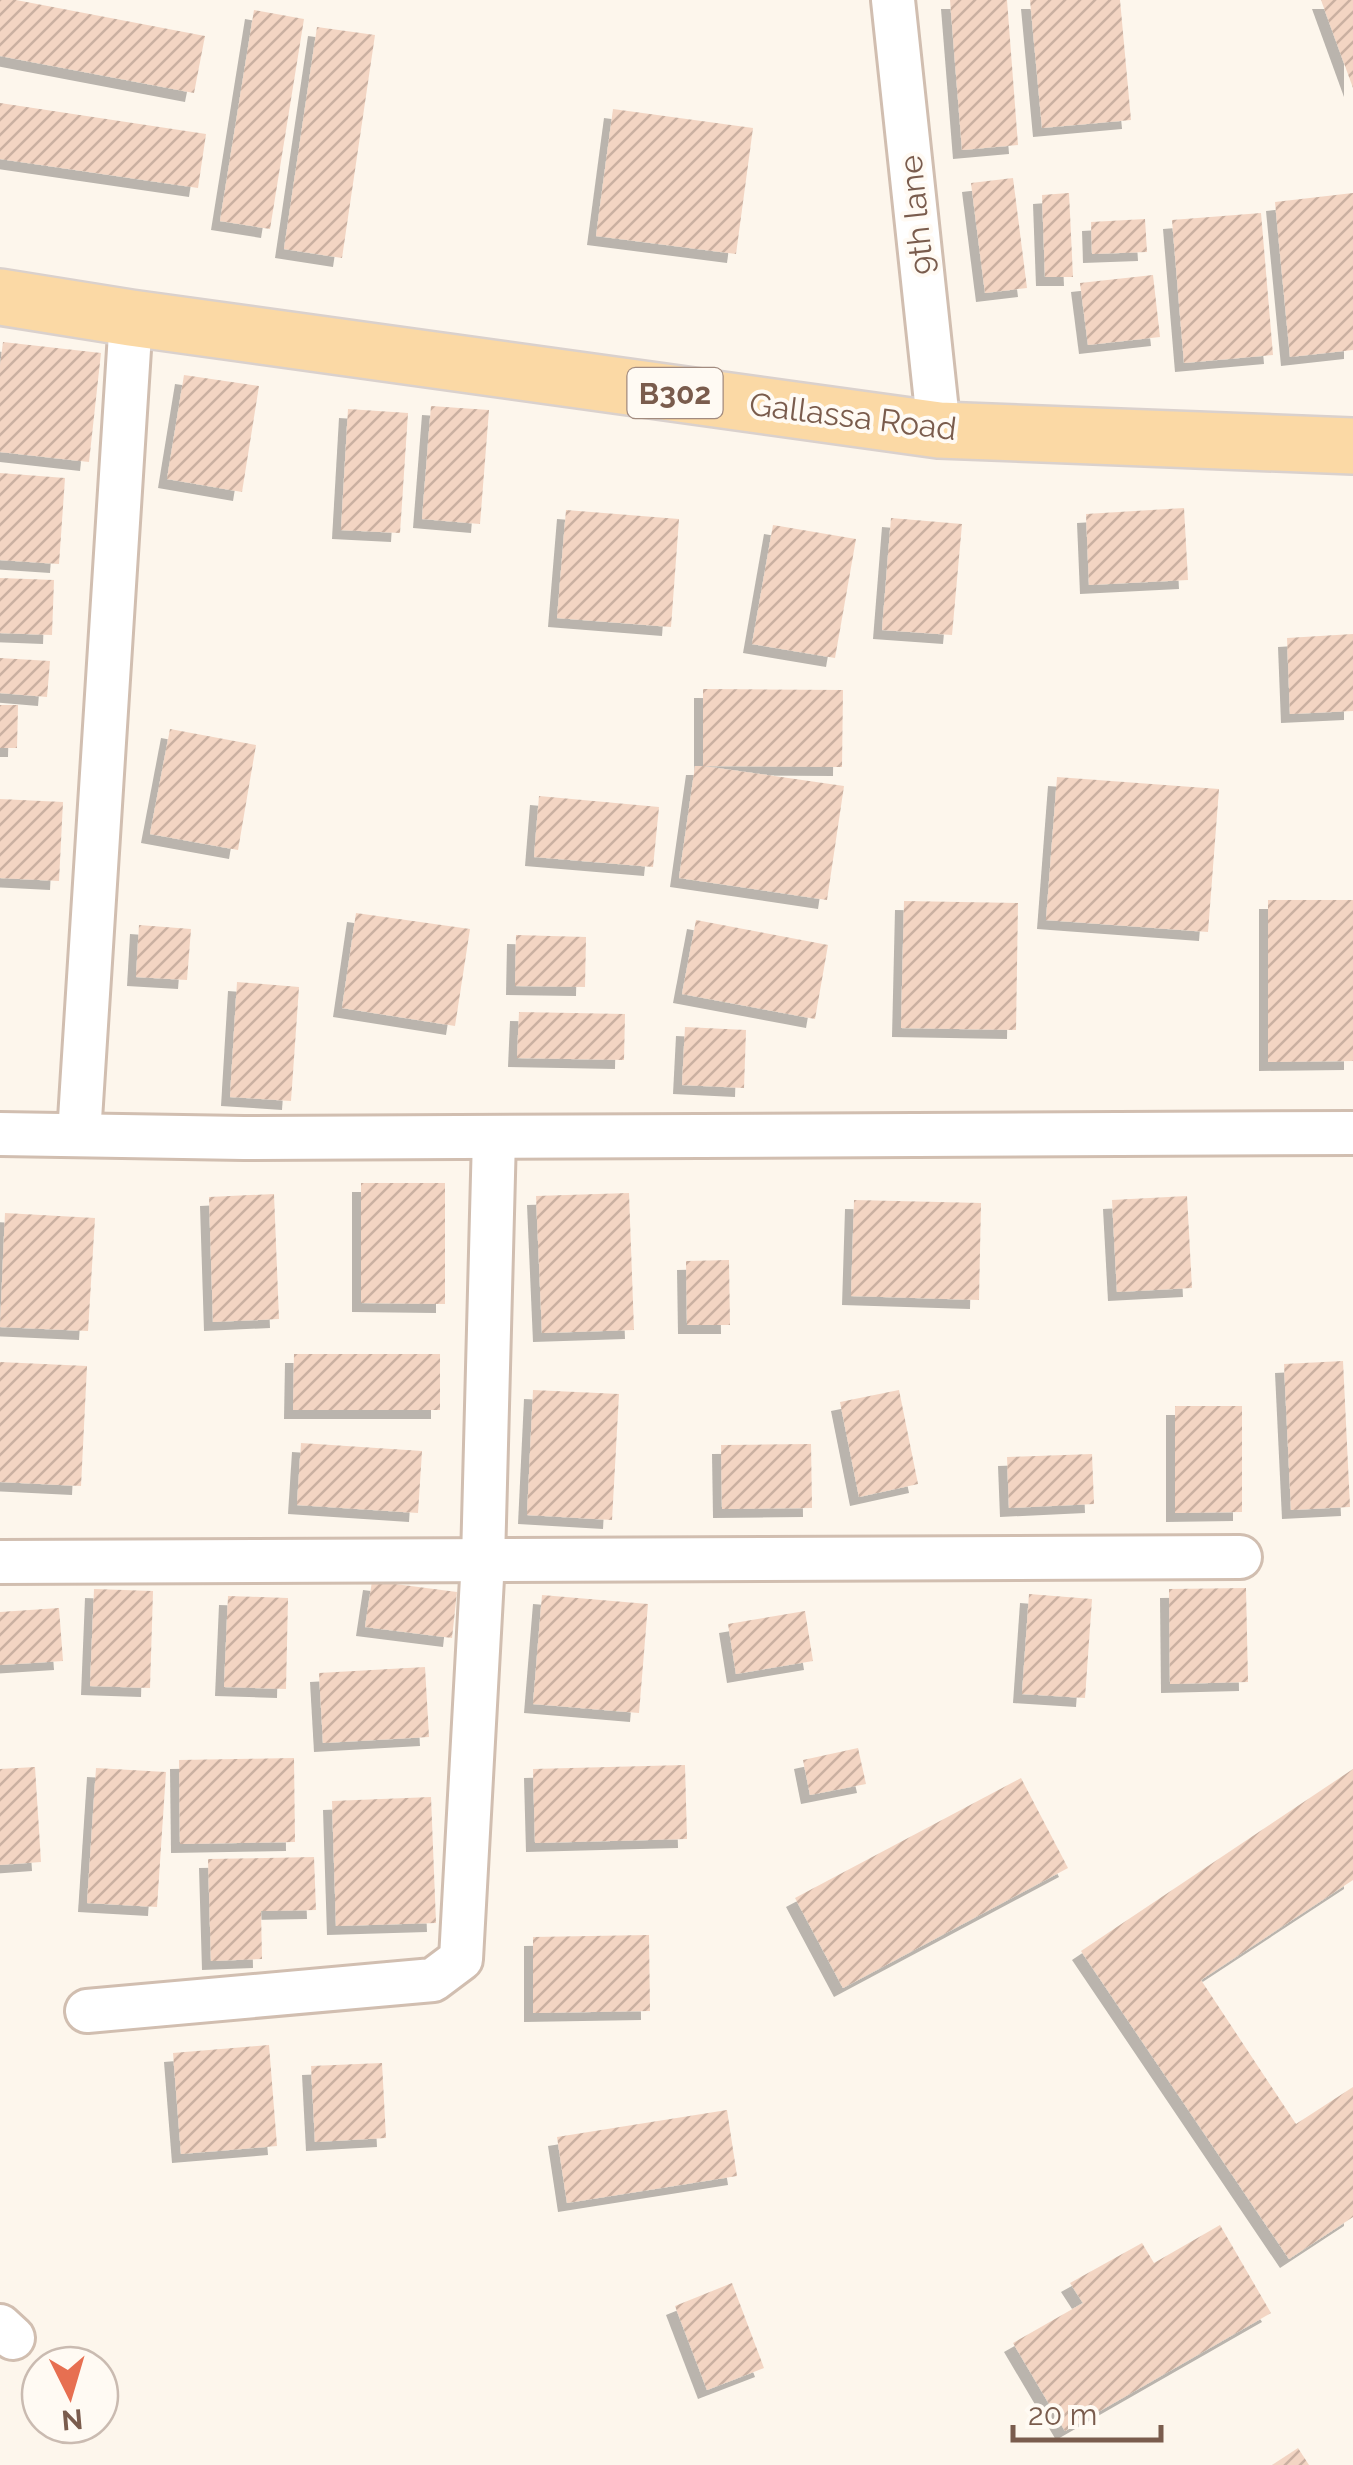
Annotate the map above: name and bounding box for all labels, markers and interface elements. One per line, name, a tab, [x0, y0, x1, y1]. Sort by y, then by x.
street label: 9th lane	[891, 153, 941, 277]
road number: B302	[628, 368, 722, 418]
street label: Gallassa Road	[747, 385, 959, 447]
north arrow	[20, 2345, 120, 2445]
scale bar	[1013, 2380, 1160, 2442]
text: 20 m	[1028, 2397, 1097, 2432]
text: N	[60, 2402, 84, 2437]

